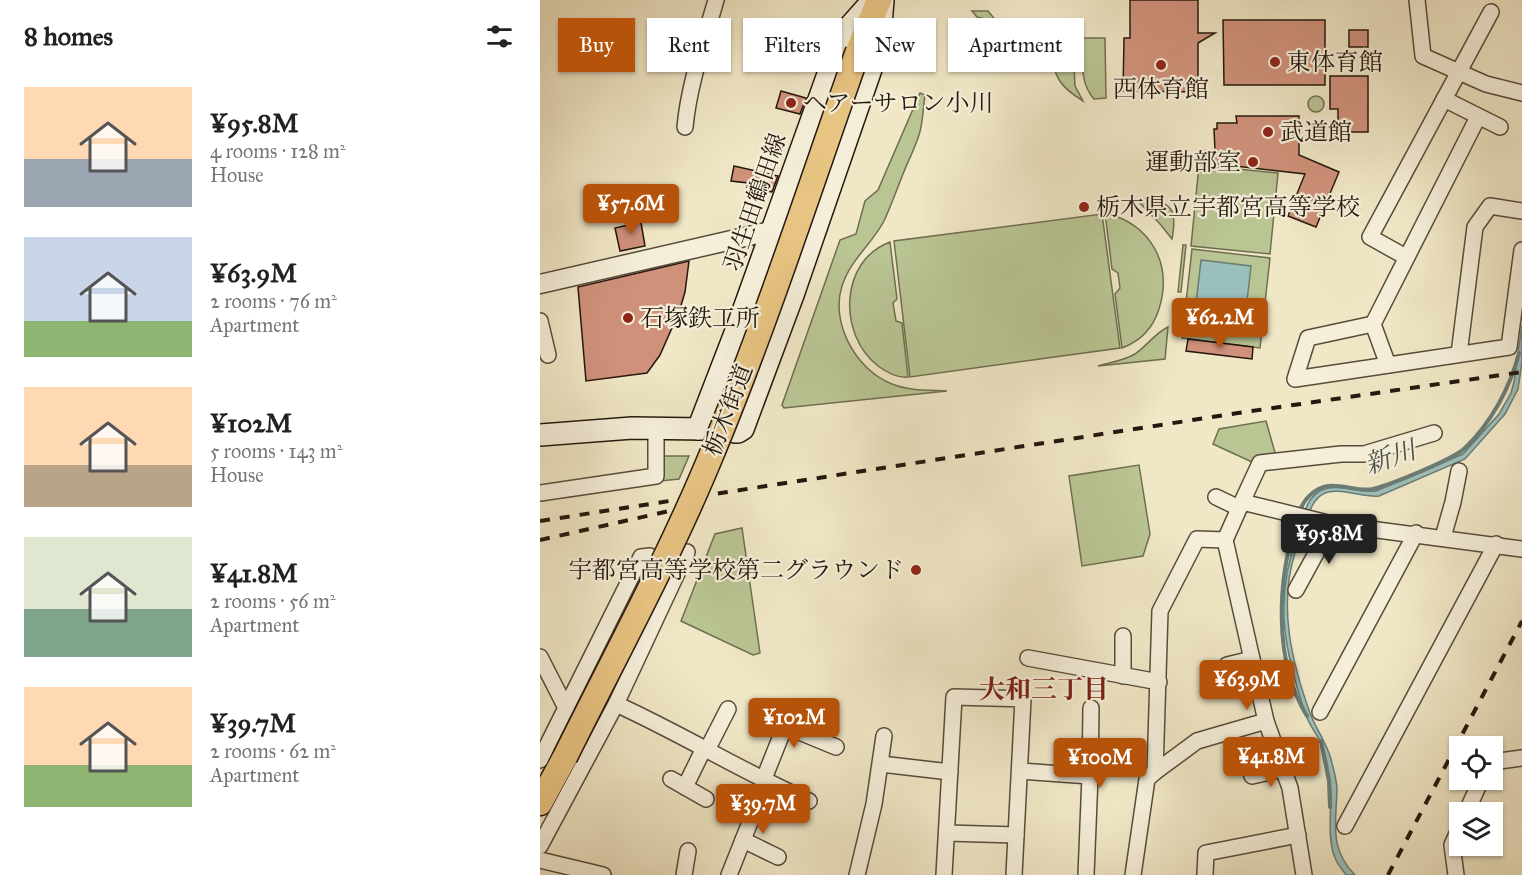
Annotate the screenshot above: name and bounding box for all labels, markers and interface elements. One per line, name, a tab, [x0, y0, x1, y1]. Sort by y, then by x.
chip: Buy	[558, 18, 635, 72]
chip: Rent	[647, 18, 731, 72]
chip: Filters	[743, 18, 842, 72]
chip: New	[854, 18, 936, 72]
chip: Apartment	[948, 18, 1084, 72]
text: 8 homes	[24, 20, 113, 52]
icon: filters	[483, 20, 516, 53]
place label: 東体育館	[1287, 47, 1383, 77]
marker: 東体育館	[1268, 55, 1282, 69]
marker: 西体育館	[1154, 58, 1168, 72]
place label: 西体育館	[1113, 74, 1209, 104]
place label: ヘアーサロン小川	[803, 88, 994, 118]
marker: ヘアーサロン小川	[784, 96, 798, 110]
text: ¥95.8M	[210, 107, 299, 139]
icon: home	[72, 111, 144, 183]
place label: 武道館	[1280, 117, 1352, 147]
marker: 武道館	[1261, 125, 1275, 139]
street label: 羽生田鶴田線	[717, 129, 793, 275]
text: 4 rooms · 128 m²	[210, 139, 346, 163]
place label: 運動部室	[1145, 147, 1241, 177]
marker: 運動部室	[1246, 155, 1260, 169]
text: House	[210, 163, 264, 187]
pin: ¥57.6M	[582, 184, 680, 235]
text: ¥57.6M	[597, 191, 665, 215]
place label: 栃木県立宇都宮高等学校	[1096, 192, 1360, 222]
marker: 栃木県立宇都宮高等学校	[1077, 200, 1091, 214]
text: ¥63.9M	[210, 257, 297, 289]
icon: home	[72, 261, 144, 333]
text: 2 rooms · 76 m²	[210, 289, 337, 313]
pin: ¥62.2M	[1171, 298, 1269, 349]
place label: 石塚鉄工所	[640, 303, 760, 333]
text: ¥62.2M	[1186, 305, 1254, 329]
marker: 石塚鉄工所	[621, 311, 635, 325]
text: Apartment	[210, 313, 299, 337]
street label: 栃木街道	[697, 360, 759, 460]
text: ¥102M	[210, 407, 292, 439]
icon: home	[72, 411, 144, 483]
water label: 新川	[1360, 432, 1423, 481]
text: 5 rooms · 143 m²	[210, 439, 342, 463]
text: House	[210, 463, 264, 487]
pin: ¥95.8M	[1280, 514, 1378, 565]
text: ¥95.8M	[1295, 521, 1363, 545]
place label: 宇都宮高等学校第二グラウンド	[568, 555, 904, 585]
text: ¥41.8M	[210, 557, 298, 589]
icon: home	[72, 561, 144, 633]
marker: 宇都宮高等学校第二グラウンド	[909, 563, 923, 577]
text: 2 rooms · 56 m²	[210, 589, 336, 613]
text: Apartment	[210, 613, 299, 637]
pin: ¥63.9M	[1198, 660, 1296, 711]
text: ¥63.9M	[1214, 667, 1280, 691]
district label: 大和三丁目	[979, 673, 1109, 705]
pin: ¥102M	[752, 698, 836, 749]
text: ¥102M	[762, 705, 826, 729]
text: ¥39.7M	[210, 707, 296, 739]
icon: home	[72, 711, 144, 783]
map controls	[1449, 736, 1503, 856]
button: locate	[1449, 736, 1503, 790]
pin: ¥41.8M	[1222, 737, 1320, 788]
pin: ¥100M	[1058, 738, 1142, 789]
text: 2 rooms · 62 m²	[210, 739, 336, 763]
text: ¥41.8M	[1237, 744, 1305, 768]
text: ¥100M	[1068, 745, 1132, 769]
text: Apartment	[210, 763, 299, 787]
pin: ¥39.7M	[714, 784, 812, 835]
text: ¥39.7M	[730, 791, 796, 815]
button: layers	[1449, 802, 1503, 856]

